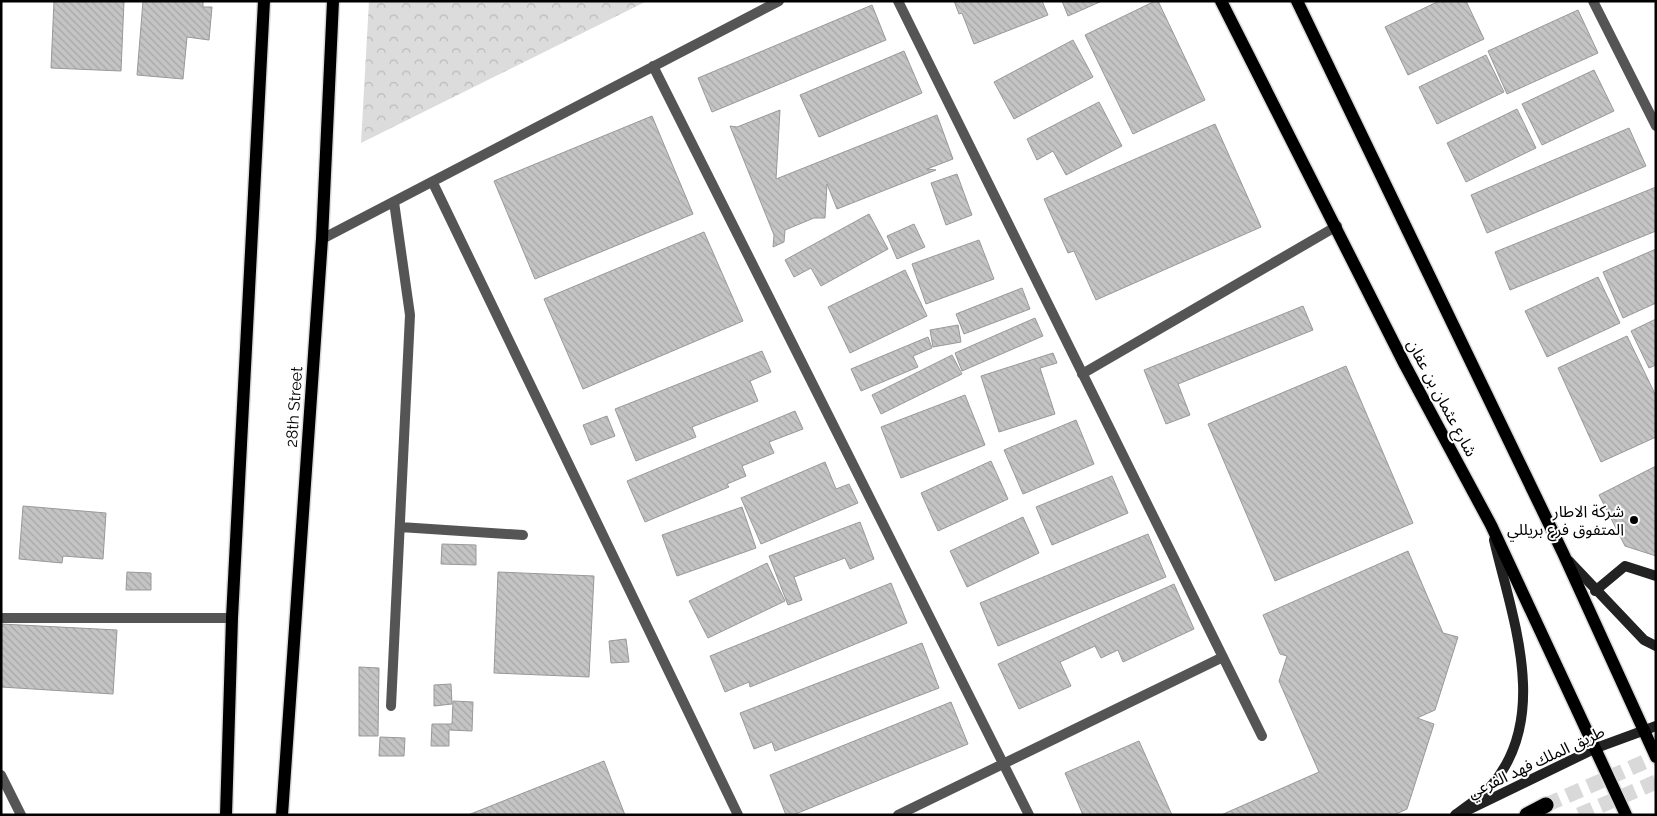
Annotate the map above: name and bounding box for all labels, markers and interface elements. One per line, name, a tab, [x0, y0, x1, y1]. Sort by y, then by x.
street label: شارع عثمان بن عفان	[1400, 336, 1481, 461]
street label: 28th Street	[282, 365, 306, 448]
place label: شركة الاطار المتفوق فرع بريللي	[1507, 502, 1624, 542]
marker: شركة الاطار المتفوق فرع بريللي	[1628, 514, 1640, 526]
street label: طريق الملك فهد الفرعي	[1465, 722, 1609, 805]

